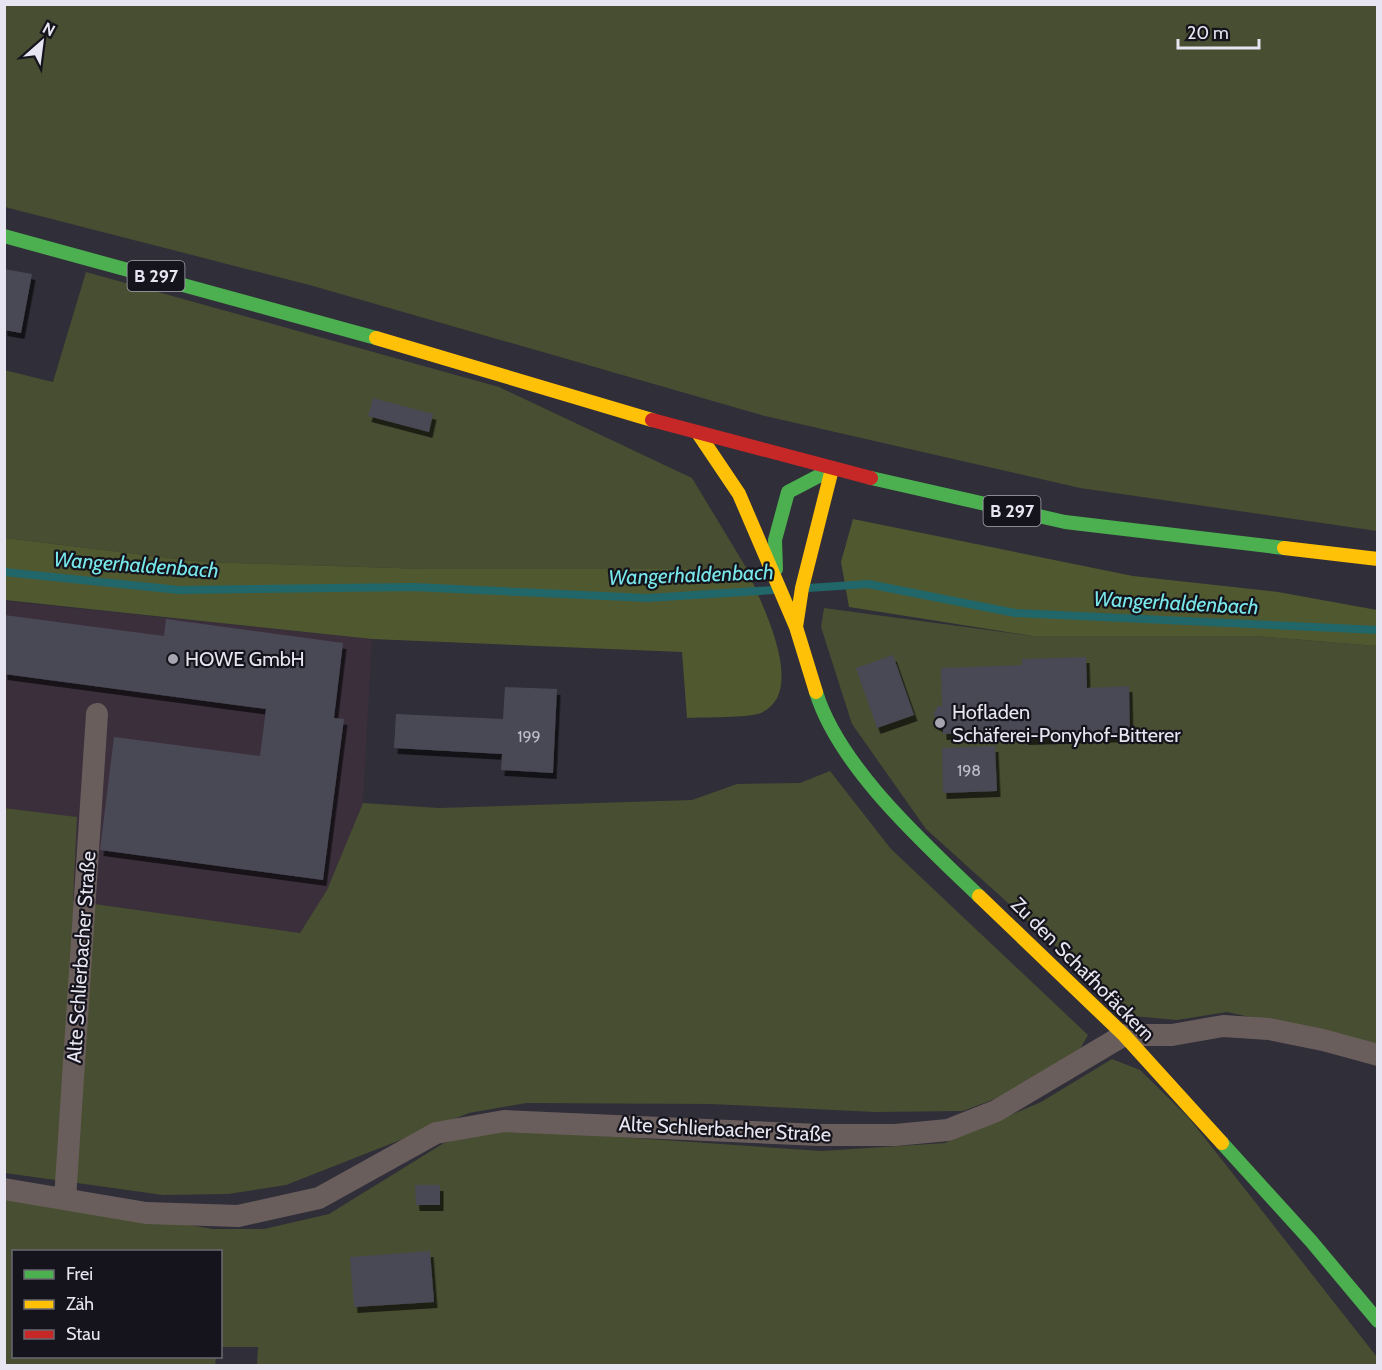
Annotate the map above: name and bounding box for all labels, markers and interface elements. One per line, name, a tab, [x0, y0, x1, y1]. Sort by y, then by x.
north arrow	[12, 12, 72, 72]
scale bar	[1178, 12, 1259, 50]
text: N	[39, 18, 58, 40]
text: 20 m	[1187, 22, 1229, 44]
road number: B 297	[128, 261, 184, 291]
road number: B 297	[984, 496, 1040, 526]
water label: Wangerhaldenbach	[53, 546, 219, 583]
water label: Wangerhaldenbach	[608, 559, 774, 590]
water label: Wangerhaldenbach	[1093, 586, 1259, 619]
place label: HOWE GmbH	[185, 647, 305, 671]
marker: HOWE GmbH	[166, 652, 180, 666]
place label: Hofladen Schäferei-Ponyhof-Bitterer	[952, 700, 1181, 747]
marker: Hofladen Schäferei-Ponyhof-Bitterer	[933, 716, 947, 730]
house number: 199	[517, 727, 541, 746]
house number: 198	[957, 761, 981, 780]
street label: Alte Schlierbacher Straße	[62, 850, 100, 1064]
street label: Zu den Schafhofäckern	[1006, 892, 1160, 1046]
street label: Alte Schlierbacher Straße	[618, 1111, 832, 1147]
legend	[12, 1250, 222, 1358]
text: Frei	[66, 1263, 93, 1285]
text: Zäh	[66, 1293, 94, 1315]
text: Stau	[66, 1323, 100, 1345]

